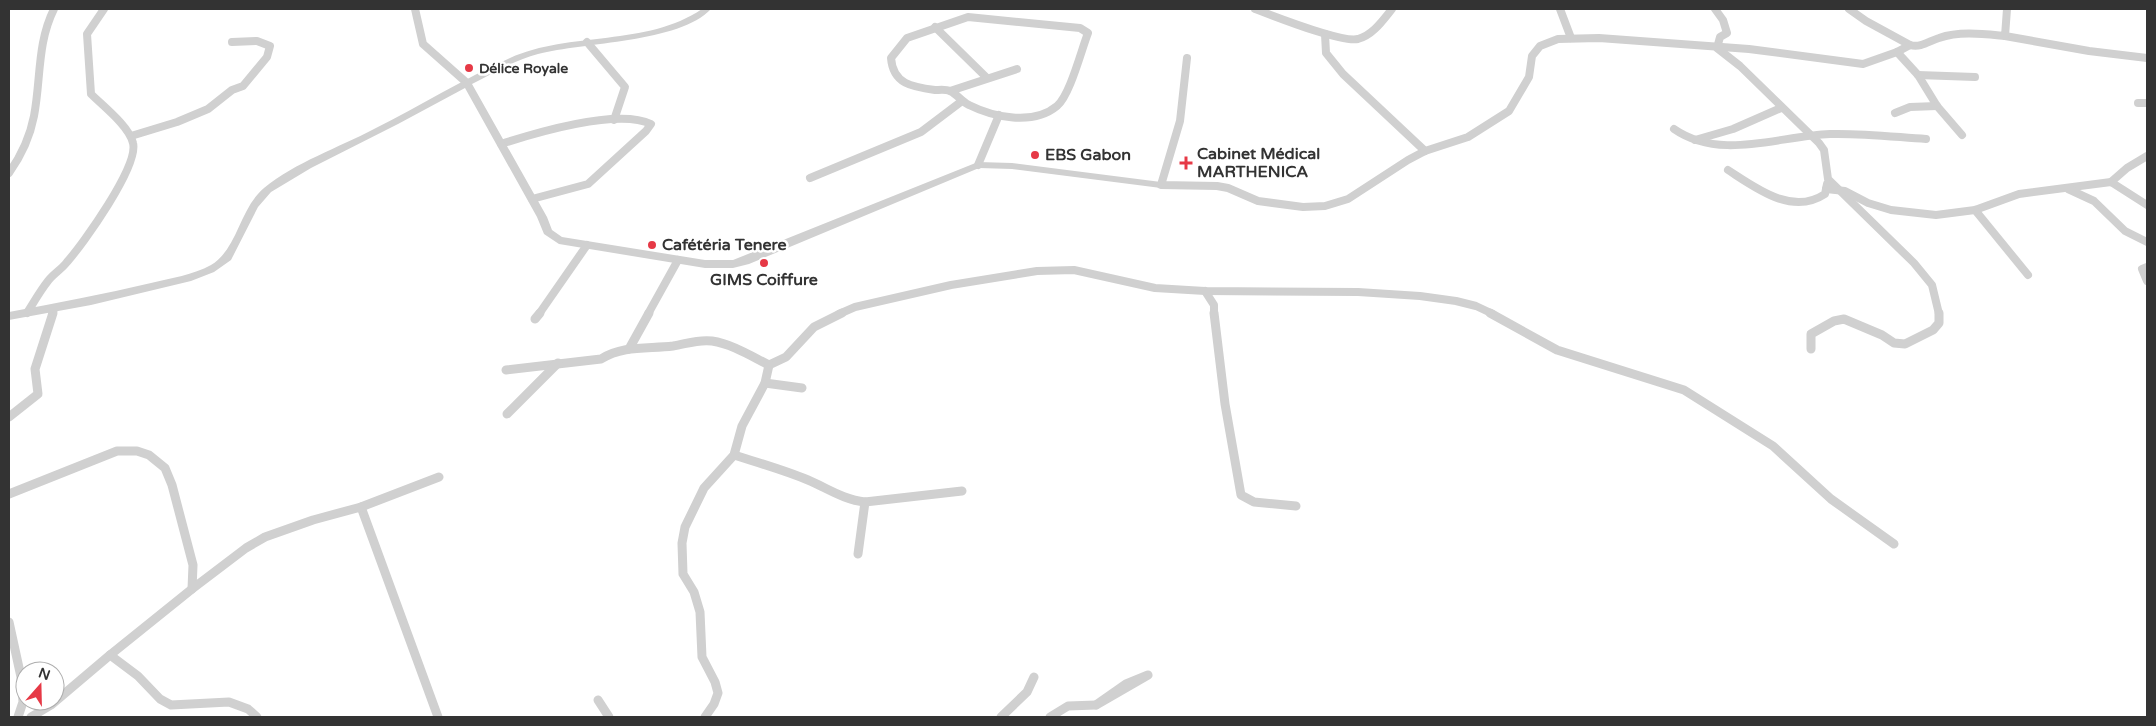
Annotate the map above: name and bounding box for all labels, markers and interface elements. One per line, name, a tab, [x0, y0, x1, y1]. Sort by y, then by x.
place label: Délice Royale	[479, 60, 568, 77]
marker: Délice Royale	[463, 62, 475, 74]
place label: Cabinet Médical MARTHENICA	[1197, 144, 1320, 182]
place label: EBS Gabon	[1045, 145, 1131, 165]
marker: EBS Gabon	[1029, 149, 1041, 161]
marker: Cabinet Médical MARTHENICA	[1179, 156, 1193, 170]
place label: Cafétéria Tenere	[662, 235, 786, 255]
marker: Cafétéria Tenere	[646, 239, 658, 251]
marker: GIMS Coiffure	[758, 257, 770, 269]
place label: GIMS Coiffure	[710, 270, 818, 290]
north arrow	[15, 661, 65, 711]
text: N	[36, 664, 52, 684]

